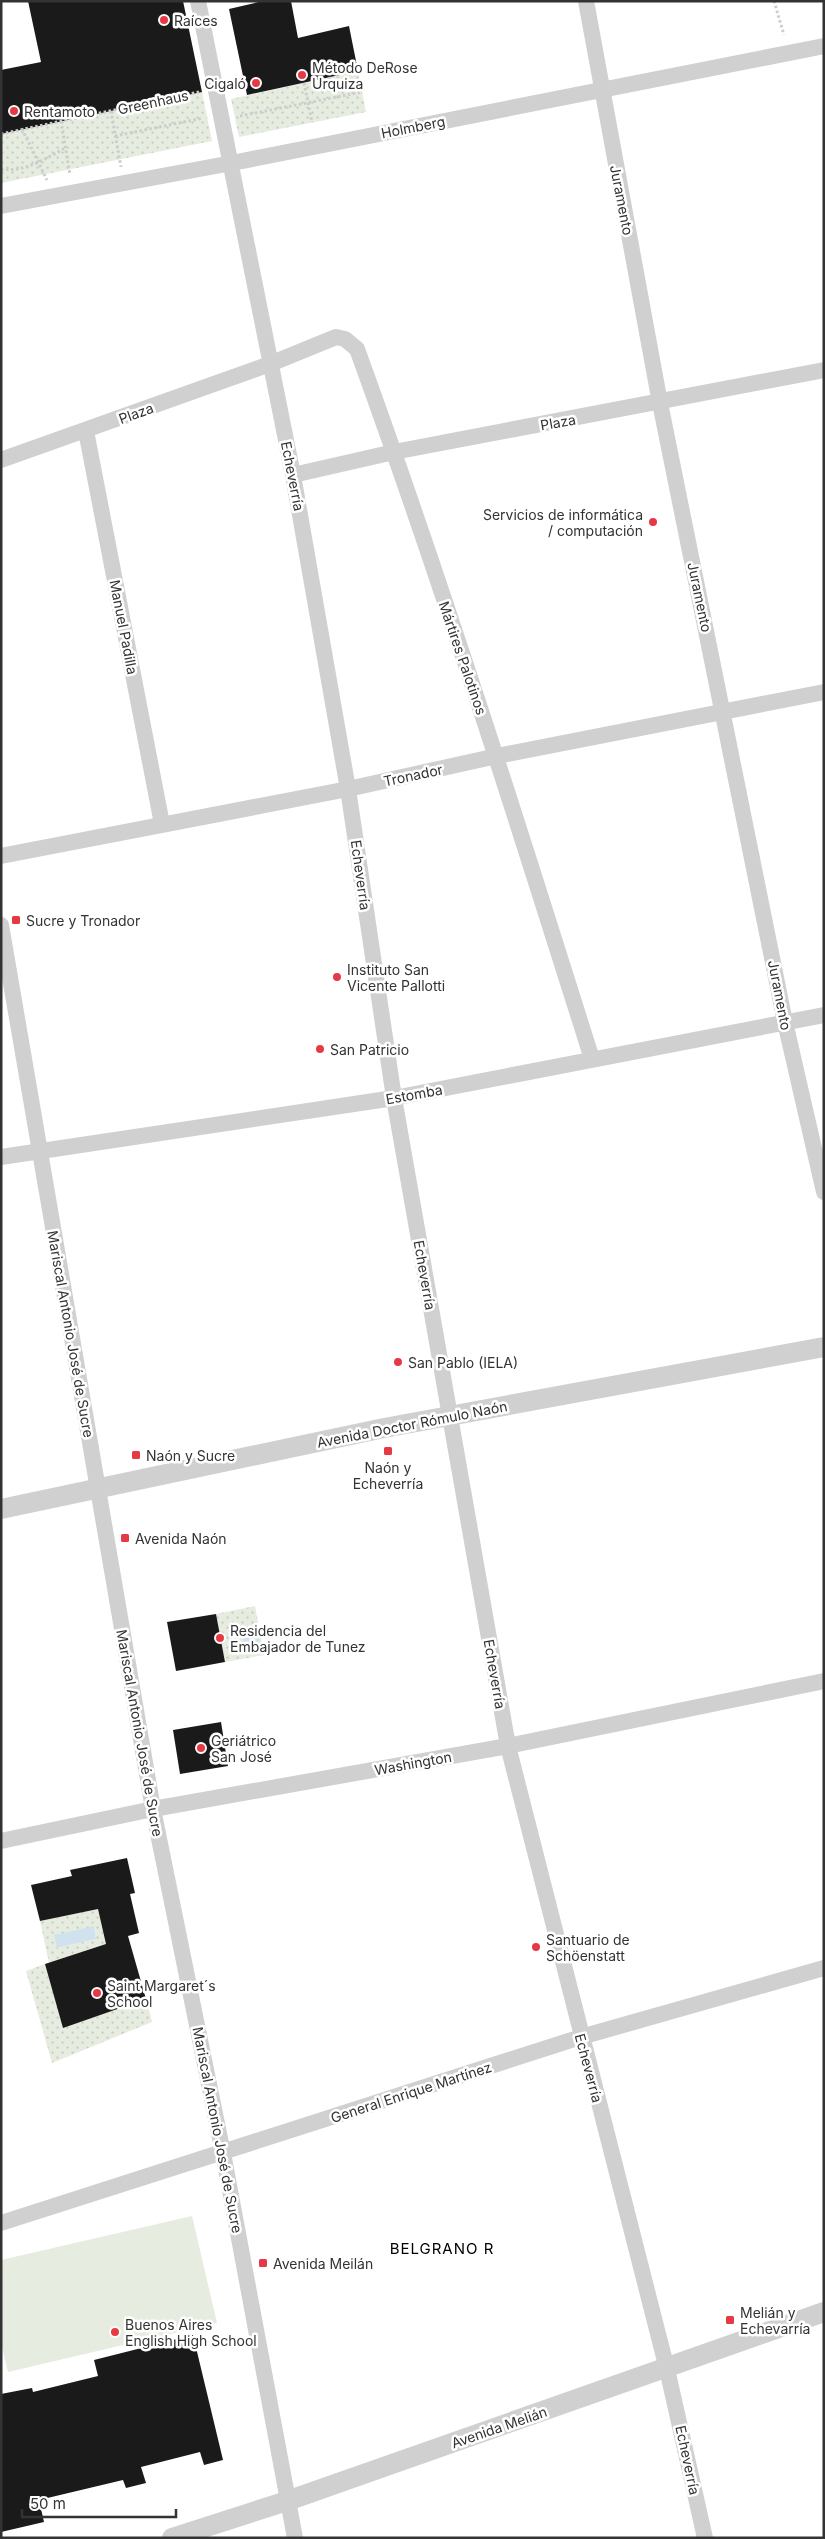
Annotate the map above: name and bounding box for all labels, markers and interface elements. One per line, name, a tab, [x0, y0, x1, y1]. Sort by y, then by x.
place label: Raíces	[174, 12, 218, 29]
marker: Raíces	[158, 14, 170, 26]
place label: Método DeRose Urquiza	[312, 59, 418, 92]
marker: Método DeRose Urquiza	[296, 69, 308, 81]
place label: Cigaló	[204, 75, 246, 92]
marker: Cigaló	[250, 77, 262, 89]
street label: Greenhaus	[116, 86, 190, 118]
place label: Rentamoto	[24, 103, 95, 120]
marker: Rentamoto	[8, 105, 20, 117]
street label: Holmberg	[380, 112, 446, 142]
street label: Juramento	[607, 164, 637, 236]
street label: Plaza	[116, 399, 156, 427]
street label: Plaza	[539, 411, 577, 433]
street label: Echeverría	[278, 440, 308, 512]
place label: Servicios de informática / computación	[483, 506, 643, 539]
marker: Servicios de informática / computación	[647, 516, 659, 528]
street label: Juramento	[684, 561, 716, 633]
street label: Manuel Padilla	[107, 578, 141, 676]
street label: Mártires Palotinos	[436, 599, 490, 717]
street label: Tronador	[382, 760, 444, 790]
street label: Echeverría	[348, 839, 374, 911]
place label: Sucre y Tronador	[26, 912, 140, 929]
marker: Sucre y Tronador	[10, 914, 22, 926]
street label: Juramento	[765, 959, 795, 1031]
place label: Instituto San Vicente Pallotti	[347, 961, 445, 994]
marker: Instituto San Vicente Pallotti	[331, 971, 343, 983]
place label: San Patricio	[330, 1041, 409, 1058]
marker: San Patricio	[314, 1043, 326, 1055]
street label: Estomba	[384, 1081, 444, 1107]
street label: Mariscal Antonio José de Sucre	[44, 1229, 98, 1439]
street label: Echeverría	[411, 1239, 439, 1311]
place label: San Pablo (IELA)	[408, 1354, 518, 1371]
marker: San Pablo (IELA)	[392, 1356, 404, 1368]
street label: Avenida Doctor Rómulo Naón	[315, 1397, 509, 1451]
marker: Naón y Echeverría	[382, 1445, 394, 1457]
place label: Naón y Sucre	[146, 1447, 235, 1464]
marker: Naón y Sucre	[130, 1449, 142, 1461]
place label: Naón y Echeverría	[353, 1459, 423, 1492]
place label: Avenida Naón	[135, 1530, 227, 1547]
marker: Avenida Naón	[119, 1532, 131, 1544]
place label: Residencia del Embajador de Tunez	[230, 1622, 366, 1655]
street label: Mariscal Antonio José de Sucre	[113, 1628, 167, 1838]
marker: Residencia del Embajador de Tunez	[214, 1632, 226, 1644]
street label: Echeverría	[481, 1638, 509, 1710]
place label: Geriátrico San José	[211, 1732, 276, 1765]
marker: Geriátrico San José	[195, 1742, 207, 1754]
street label: Washington	[373, 1748, 453, 1778]
place label: Santuario de Schöenstatt	[546, 1931, 630, 1964]
marker: Santuario de Schöenstatt	[530, 1941, 542, 1953]
place label: Saint Margaret´s School	[107, 1977, 216, 2010]
marker: Saint Margaret´s School	[91, 1987, 103, 1999]
street label: Mariscal Antonio José de Sucre	[190, 2025, 246, 2235]
street label: Echeverría	[572, 2032, 606, 2104]
street label: General Enrique Martínez	[329, 2058, 493, 2126]
district label: BELGRANO R	[390, 2239, 494, 2258]
place label: Avenida Meilán	[273, 2255, 373, 2272]
marker: Avenida Meilán	[257, 2257, 269, 2269]
place label: Melián y Echevarría	[740, 2304, 810, 2337]
marker: Melián y Echevarría	[724, 2314, 736, 2326]
place label: Buenos Aires English High School	[125, 2316, 257, 2349]
marker: Buenos Aires English High School	[109, 2326, 121, 2338]
street label: Avenida Melián	[449, 2403, 549, 2451]
street label: Echeverría	[672, 2424, 704, 2496]
scale bar	[22, 2486, 176, 2518]
text: 50 m	[30, 2494, 66, 2513]

